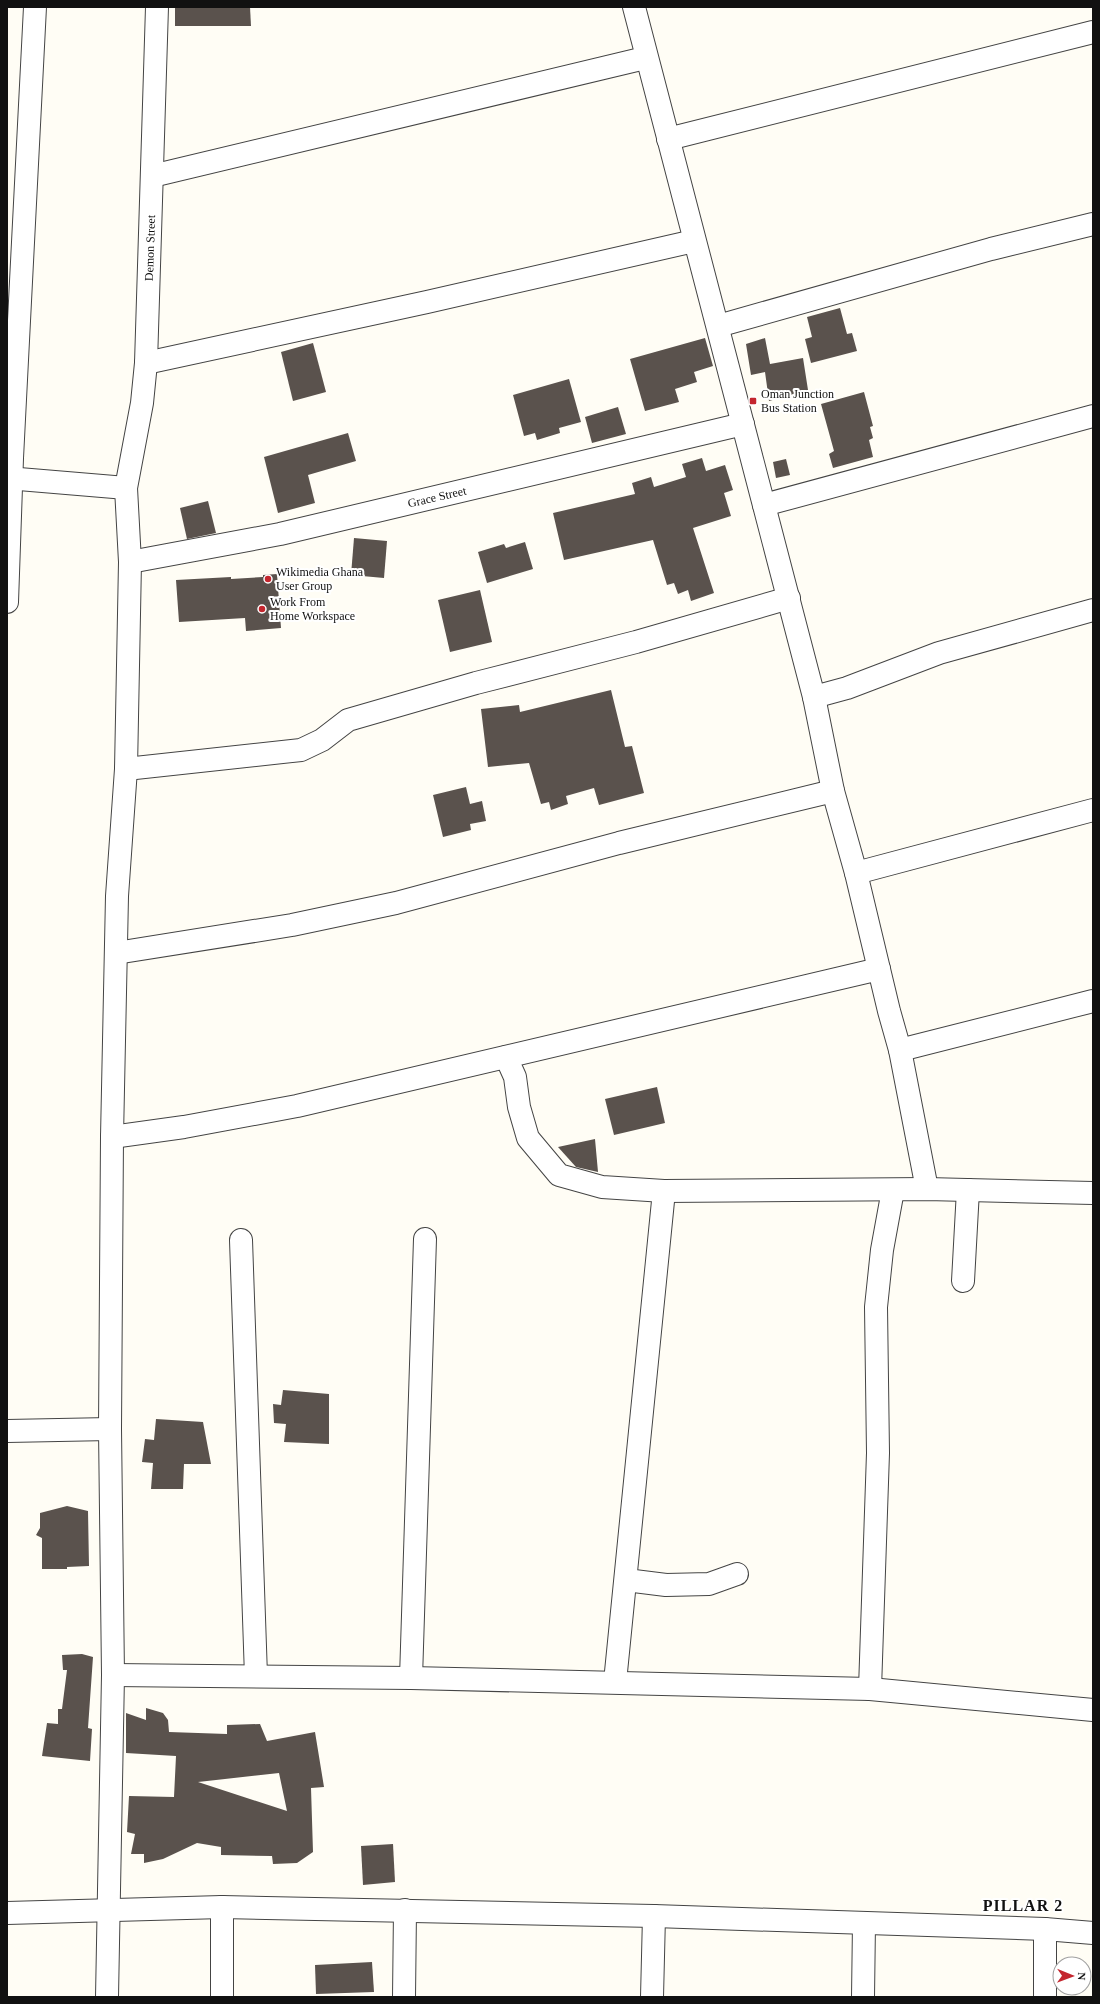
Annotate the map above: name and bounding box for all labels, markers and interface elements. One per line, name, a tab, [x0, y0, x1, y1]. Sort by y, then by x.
street label: Demon Street	[142, 214, 158, 281]
place label: Oman Junction Bus Station	[761, 387, 834, 415]
marker: Oman Junction Bus Station	[748, 396, 758, 406]
street label: Grace Street	[406, 483, 468, 511]
place label: Wikimedia Ghana User Group	[276, 565, 364, 593]
marker: Wikimedia Ghana User Group	[263, 574, 273, 584]
place label: Work From Home Workspace	[270, 595, 355, 623]
marker: Work From Home Workspace	[257, 604, 267, 614]
district label: PILLAR 2	[983, 1897, 1063, 1914]
north arrow	[1052, 1956, 1092, 1996]
text: N	[1076, 1972, 1088, 1980]

